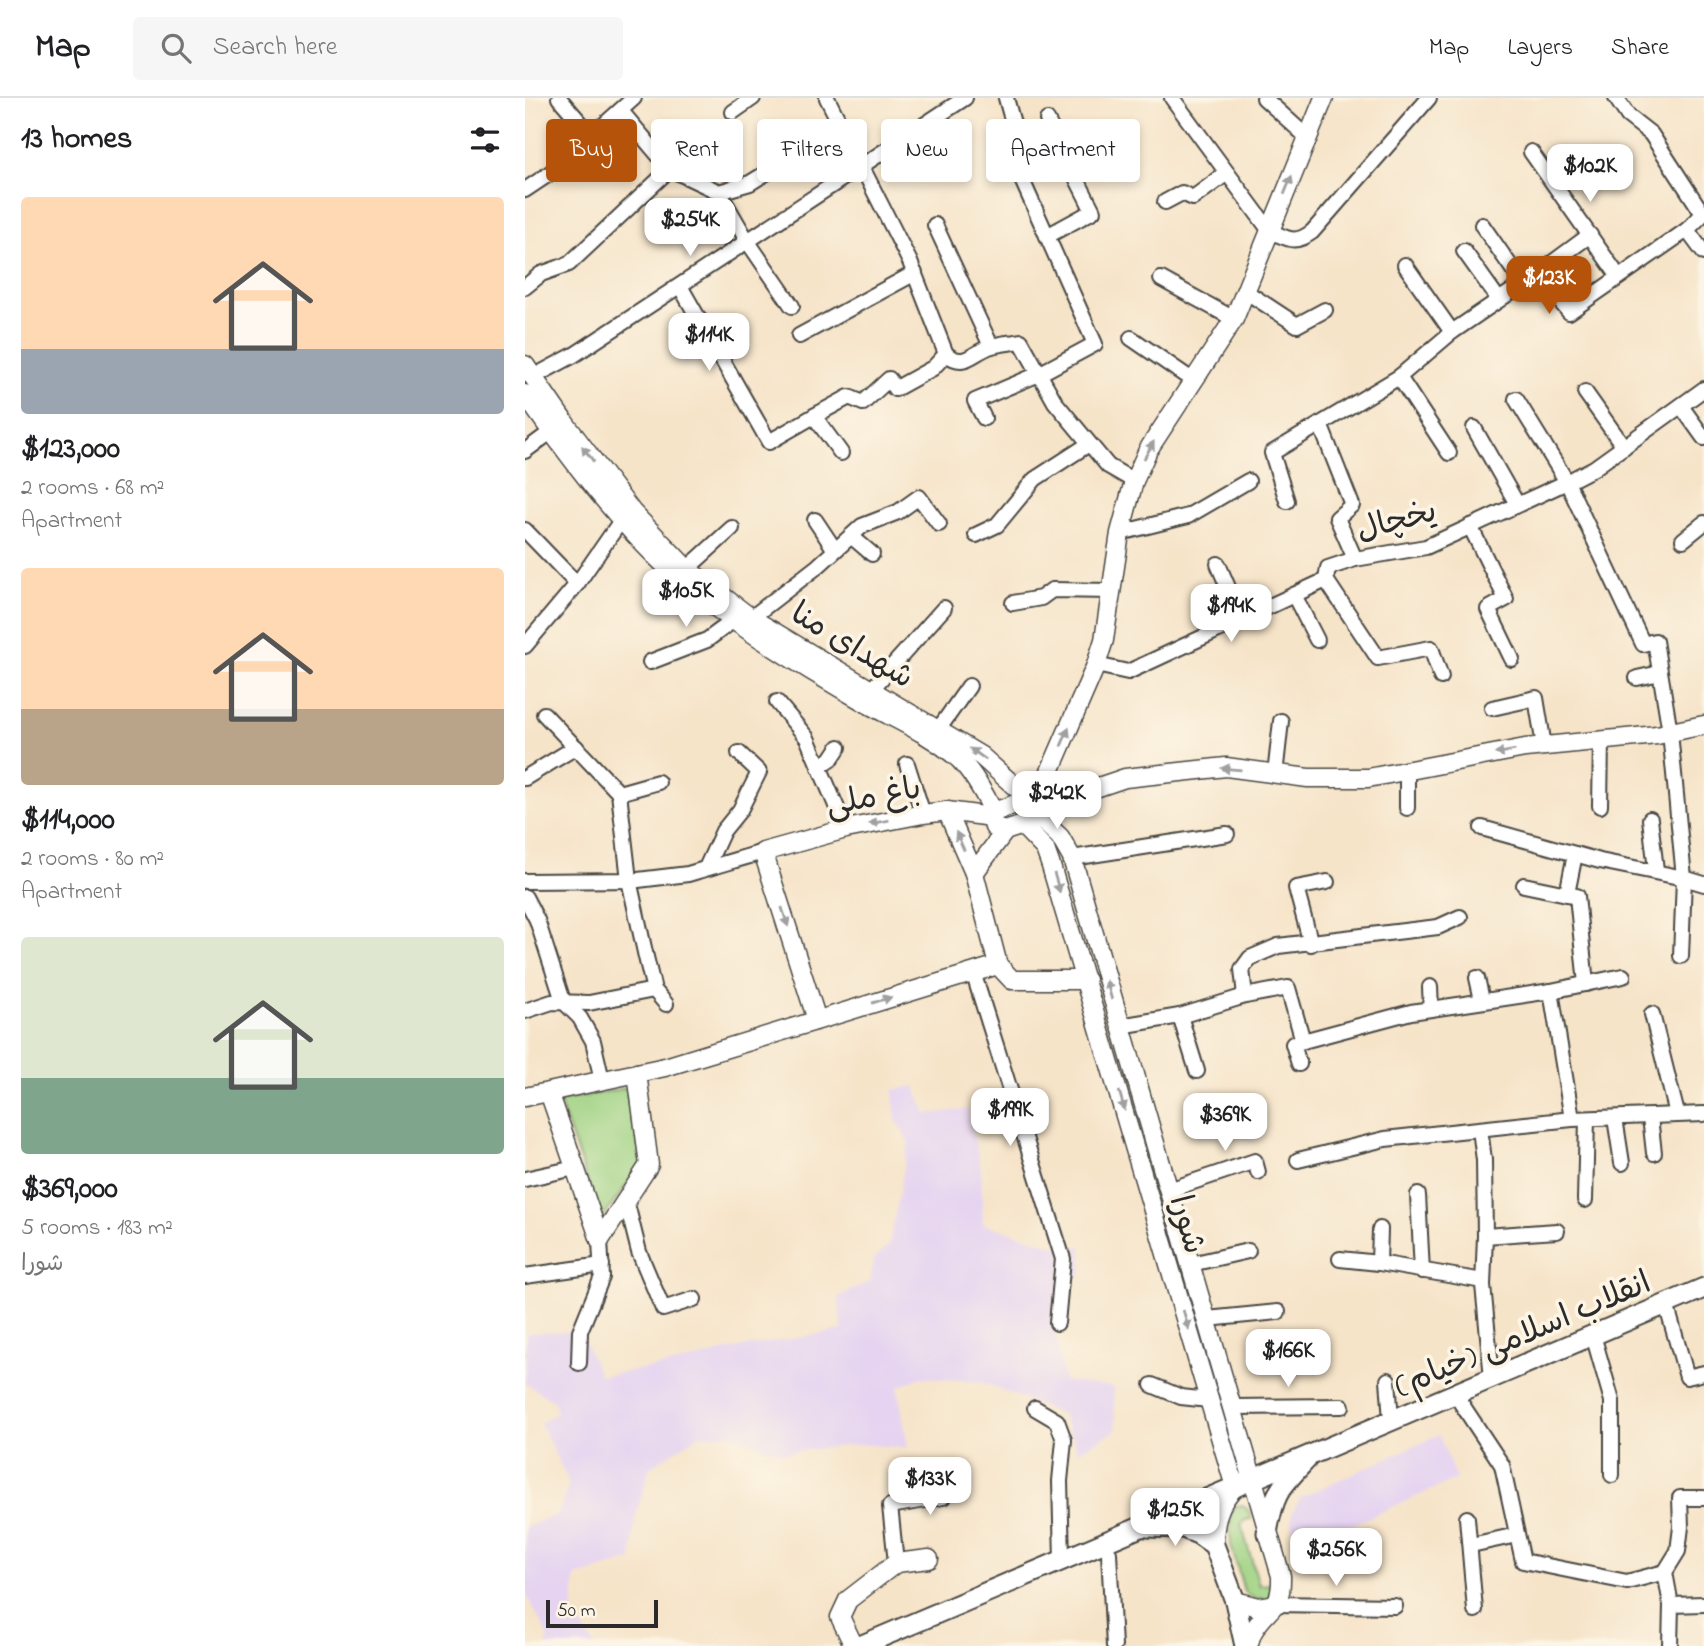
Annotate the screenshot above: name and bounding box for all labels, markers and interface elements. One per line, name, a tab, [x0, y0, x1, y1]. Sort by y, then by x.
search box	[133, 17, 623, 80]
text: Map	[35, 24, 91, 72]
icon: search	[157, 29, 195, 67]
text: Search here	[213, 29, 337, 67]
text: Map	[1429, 31, 1469, 66]
text: Layers	[1507, 31, 1573, 66]
text: Share	[1611, 31, 1669, 66]
text: 13 homes	[21, 118, 132, 162]
chip: Buy	[546, 119, 637, 182]
chip: Rent	[651, 119, 743, 182]
chip: Filters	[757, 119, 867, 182]
chip: New	[881, 119, 972, 182]
chip: Apartment	[986, 119, 1140, 182]
icon: filters	[466, 121, 504, 159]
pin: $102K	[1541, 144, 1639, 204]
text: $102K	[1563, 150, 1617, 183]
one-way arrow	[1283, 174, 1294, 195]
pin: $254K	[641, 198, 739, 258]
text: $254K	[660, 204, 720, 237]
icon: home	[200, 243, 326, 369]
pin: $123K	[1500, 256, 1598, 316]
text: $123K	[1522, 262, 1576, 295]
pin: $114K	[660, 314, 758, 373]
text: $114K	[684, 319, 734, 352]
text: $123,000	[21, 428, 120, 472]
one-way arrow	[1143, 440, 1155, 460]
one-way arrow	[582, 445, 596, 463]
text: 2 rooms · 68 m²	[21, 472, 164, 505]
street label: یخچال	[1351, 489, 1442, 556]
text: Apartment	[21, 505, 122, 538]
pin: $105K	[637, 570, 735, 629]
text: $105K	[658, 575, 714, 608]
pin: $194K	[1182, 584, 1280, 644]
text: $194K	[1207, 590, 1255, 623]
street label: شهدای منا	[781, 592, 922, 702]
icon: home	[200, 614, 326, 740]
one-way arrow	[1060, 726, 1071, 747]
one-way arrow	[969, 747, 987, 761]
one-way arrow	[1493, 747, 1515, 758]
one-way arrow	[1220, 763, 1242, 774]
street label: باغ ملی	[822, 766, 925, 831]
pin: $242K	[1008, 772, 1106, 831]
text: $242K	[1028, 777, 1086, 810]
text: $114,000	[21, 799, 115, 843]
one-way arrow	[868, 817, 890, 828]
one-way arrow	[954, 830, 965, 851]
text: 2 rooms · 80 m²	[21, 843, 164, 876]
one-way arrow	[1052, 873, 1062, 894]
text: Apartment	[21, 876, 122, 909]
one-way arrow	[780, 906, 791, 927]
one-way arrow	[1104, 980, 1114, 1001]
icon: home	[200, 982, 326, 1108]
one-way arrow	[872, 994, 893, 1004]
pin: $199K	[961, 1088, 1059, 1148]
one-way arrow	[1117, 1091, 1127, 1112]
text: $199K	[987, 1094, 1033, 1127]
pin: $369K	[1176, 1094, 1274, 1153]
text: $369K	[1199, 1099, 1251, 1132]
text: $369,000	[21, 1168, 118, 1212]
street label: شورا	[1155, 1190, 1216, 1260]
text: 5 rooms · 183 m²	[21, 1212, 173, 1245]
text: شورا	[21, 1248, 64, 1281]
street label: انقلاب اسلامی (خیام)	[1388, 1261, 1659, 1411]
one-way arrow	[1181, 1309, 1192, 1331]
pin: $166K	[1239, 1330, 1337, 1389]
text: $166K	[1262, 1335, 1314, 1368]
pin: $133K	[881, 1458, 979, 1517]
text: $133K	[904, 1463, 956, 1496]
pin: $125K	[1126, 1488, 1224, 1548]
text: $125K	[1147, 1494, 1203, 1527]
pin: $256K	[1287, 1528, 1385, 1588]
text: $256K	[1306, 1534, 1366, 1567]
scale bar	[546, 1597, 658, 1629]
text: 50 m	[557, 1598, 596, 1625]

